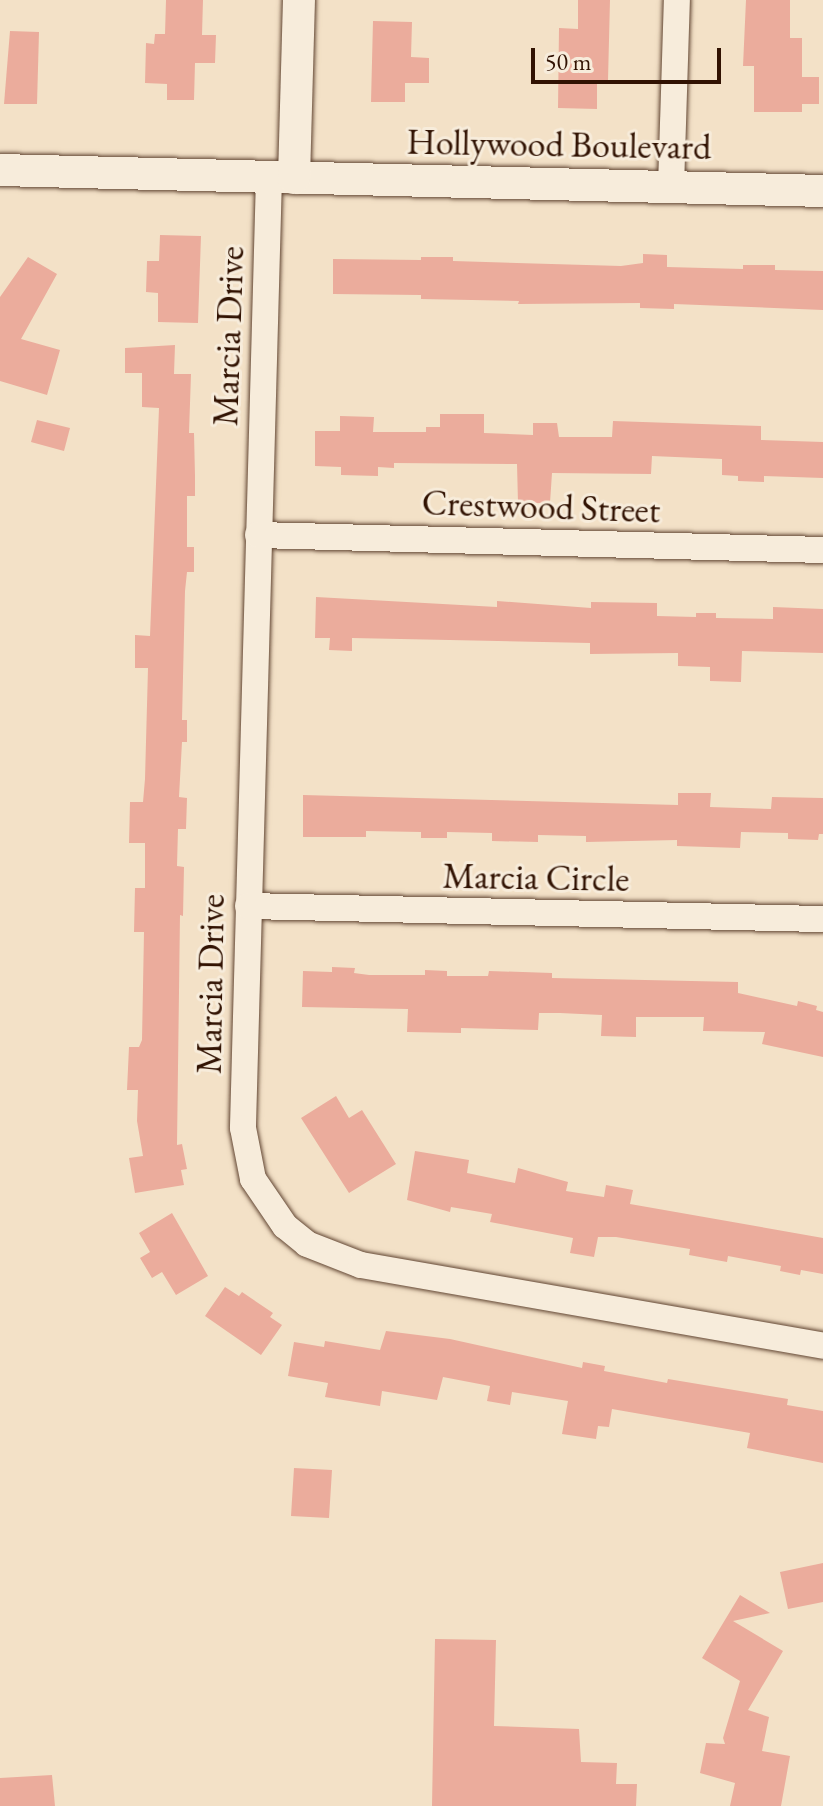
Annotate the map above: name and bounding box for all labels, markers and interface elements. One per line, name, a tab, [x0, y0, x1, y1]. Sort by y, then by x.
scale bar	[535, 32, 725, 82]
text: 50 m	[545, 46, 592, 77]
street label: Hollywood Boulevard	[406, 120, 712, 168]
street label: Marcia Drive	[203, 245, 253, 427]
street label: Crestwood Street	[421, 480, 661, 532]
street label: Marcia Circle	[442, 854, 630, 900]
street label: Marcia Drive	[187, 894, 233, 1074]

